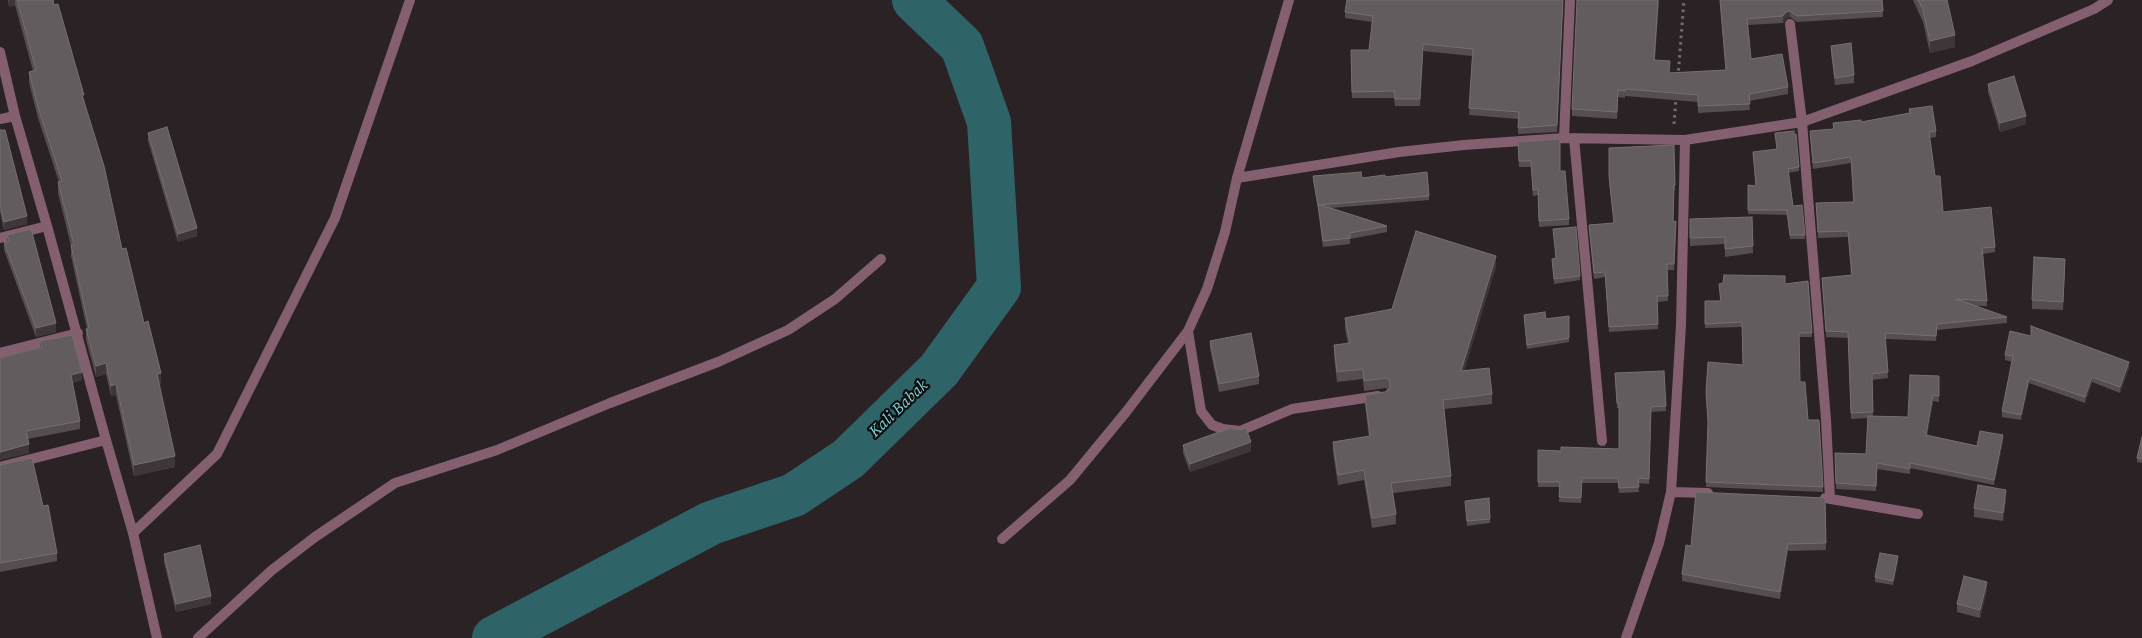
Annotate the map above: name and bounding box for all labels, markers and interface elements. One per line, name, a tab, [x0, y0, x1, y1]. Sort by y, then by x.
water label: Kali Babak	[866, 376, 932, 442]

